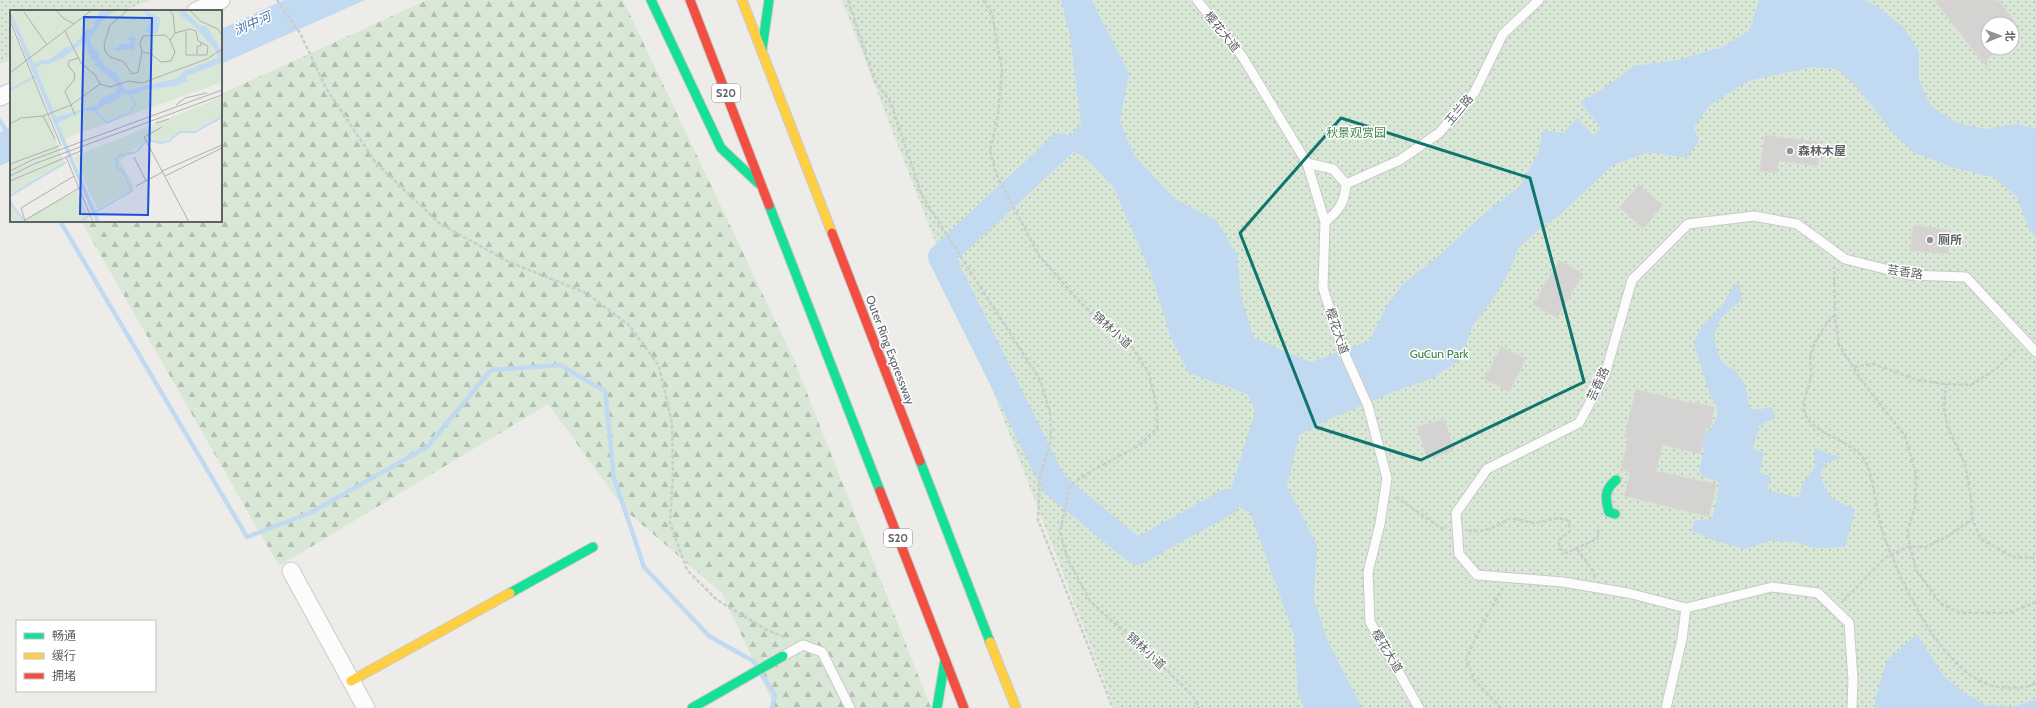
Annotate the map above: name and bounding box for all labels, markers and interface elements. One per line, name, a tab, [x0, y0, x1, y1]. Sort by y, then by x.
water label: 浏中河	[231, 7, 276, 38]
street label: 樱花大道	[1201, 8, 1243, 55]
inset map	[10, 10, 222, 222]
north arrow	[1980, 16, 2020, 56]
text: 北	[2003, 30, 2017, 41]
road number: S20	[712, 84, 740, 102]
street label: 玉兰路	[1441, 91, 1476, 128]
park label: 秋景观赏园	[1326, 125, 1386, 140]
place label: 森林木屋	[1798, 143, 1846, 158]
marker: 森林木屋	[1785, 146, 1795, 156]
place label: 厕所	[1938, 232, 1962, 247]
marker: 厕所	[1925, 235, 1935, 245]
street label: 芸香路	[1886, 261, 1924, 282]
street label: Outer Ring Expressway	[863, 293, 918, 407]
street label: 樱花大道	[1323, 306, 1352, 356]
street label: 锦林小道	[1089, 308, 1135, 351]
park label: GuCun Park	[1410, 346, 1469, 361]
street label: 芸香路	[1583, 364, 1612, 403]
road number: S20	[884, 529, 912, 547]
legend	[16, 620, 156, 692]
street label: 樱花大道	[1369, 626, 1406, 675]
text: 畅通	[52, 628, 76, 643]
street label: 锦林小道	[1124, 629, 1169, 672]
text: 缓行	[52, 648, 76, 663]
text: 拥堵	[52, 668, 76, 683]

